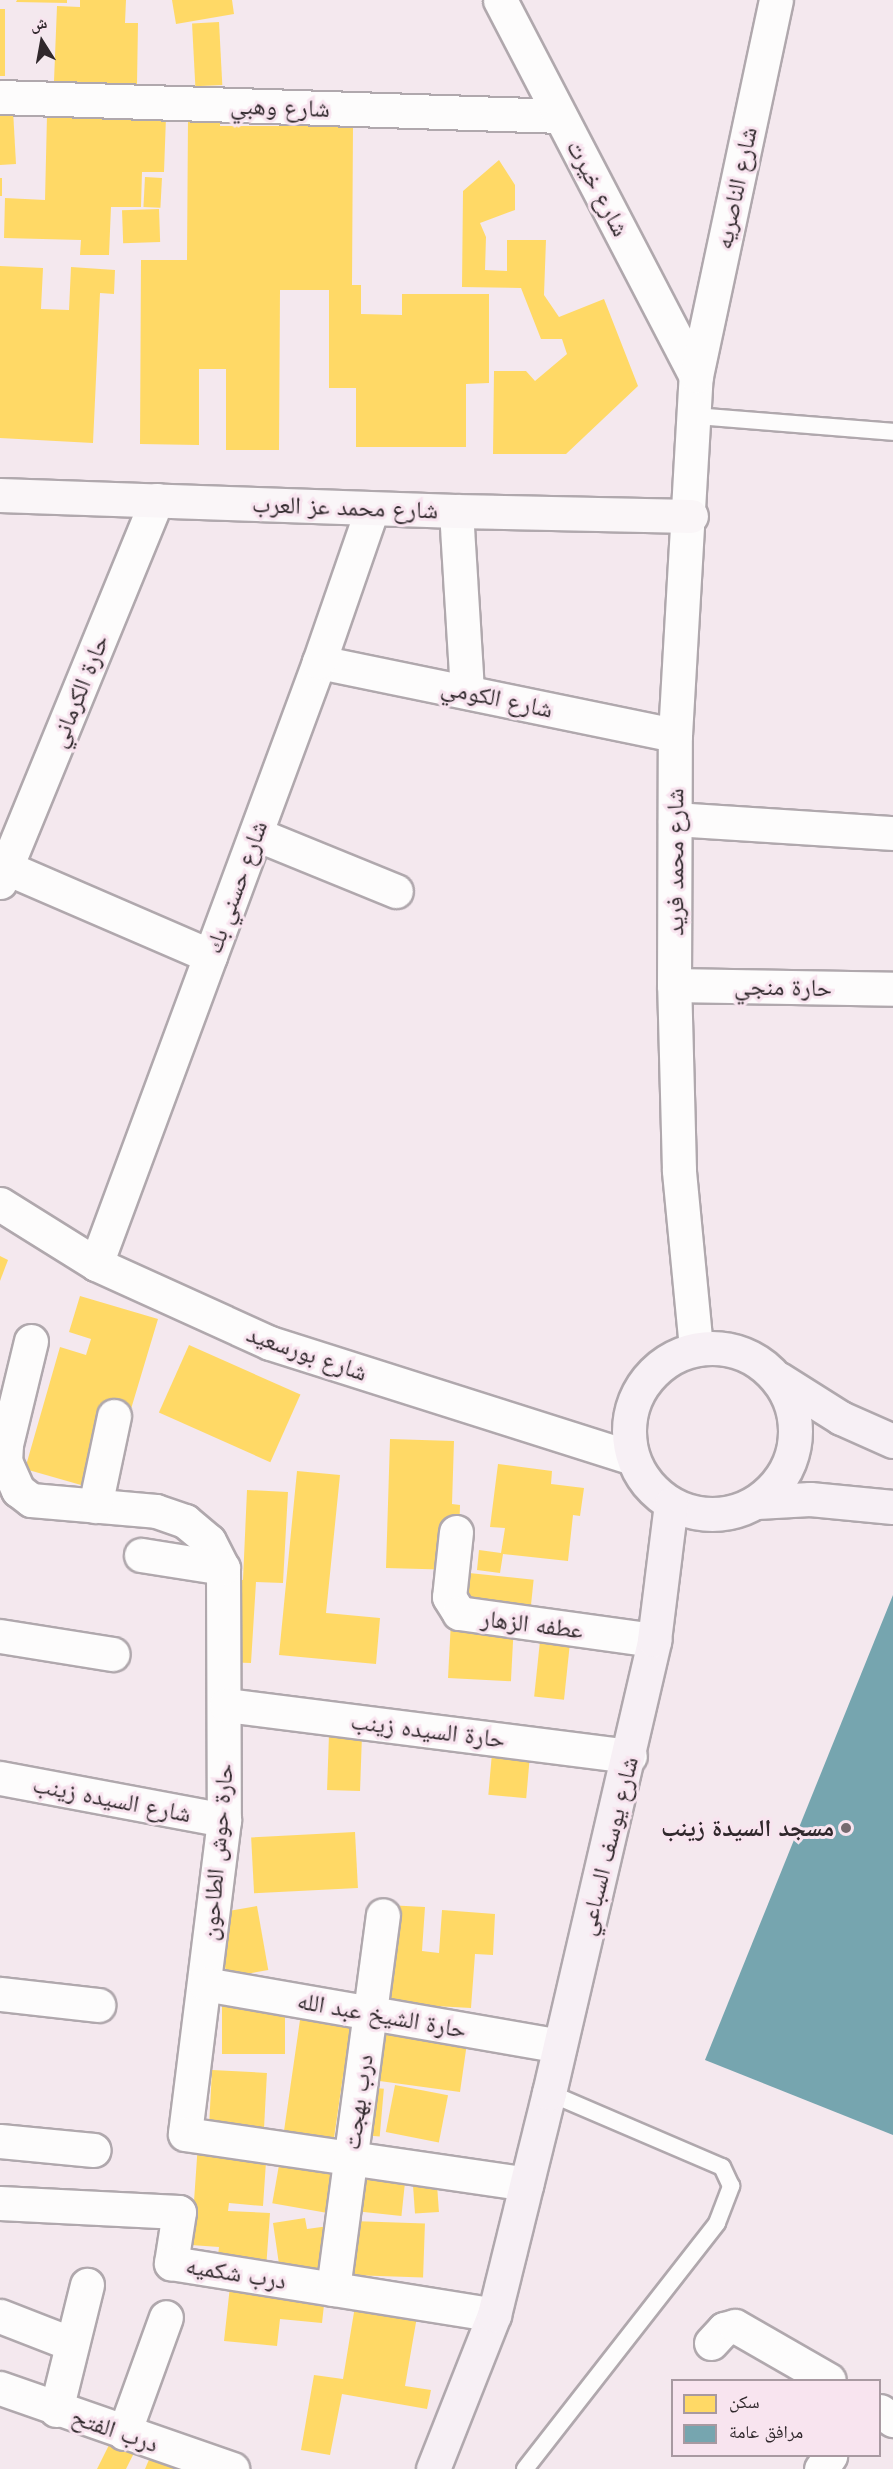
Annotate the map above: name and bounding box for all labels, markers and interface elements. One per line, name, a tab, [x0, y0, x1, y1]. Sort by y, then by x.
text: ش	[28, 11, 49, 37]
north arrow	[12, 12, 72, 72]
street label: شارع وهبي	[230, 91, 330, 123]
street label: شارع الناصريه	[709, 124, 763, 252]
street label: شارع خيرت	[561, 135, 635, 241]
street label: شارع محمد عز العرب	[251, 489, 439, 525]
street label: حارة الكرماني	[43, 630, 115, 752]
street label: شارع الكومي	[439, 672, 555, 724]
street label: شارع محمد فريد	[661, 788, 689, 936]
street label: شارع حسني بك	[199, 817, 273, 957]
street label: حارة منجي	[734, 972, 832, 1002]
street label: شارع بورسعيد	[243, 1319, 371, 1387]
street label: عطفه الزهار	[479, 1603, 585, 1645]
street label: حارة السيده زينب	[349, 1706, 507, 1754]
street label: شارع يوسف السباعي	[572, 1754, 644, 1938]
street label: حارة حوش الطاحون	[195, 1762, 239, 1942]
street label: شارع السيده زينب	[30, 1770, 194, 1828]
place label: مسجد السيدة زينب	[661, 1814, 834, 1842]
marker: مسجد السيدة زينب	[839, 1821, 853, 1835]
street label: حارة الشيخ عبد الله	[295, 1986, 469, 2044]
street label: درب بهجت	[337, 2052, 379, 2152]
street label: درب شكميه	[184, 2251, 288, 2295]
legend	[671, 2379, 881, 2457]
text: سكن	[729, 2389, 760, 2415]
street label: درب الفتح	[68, 2402, 162, 2458]
text: مرافق عامة	[729, 2419, 803, 2445]

